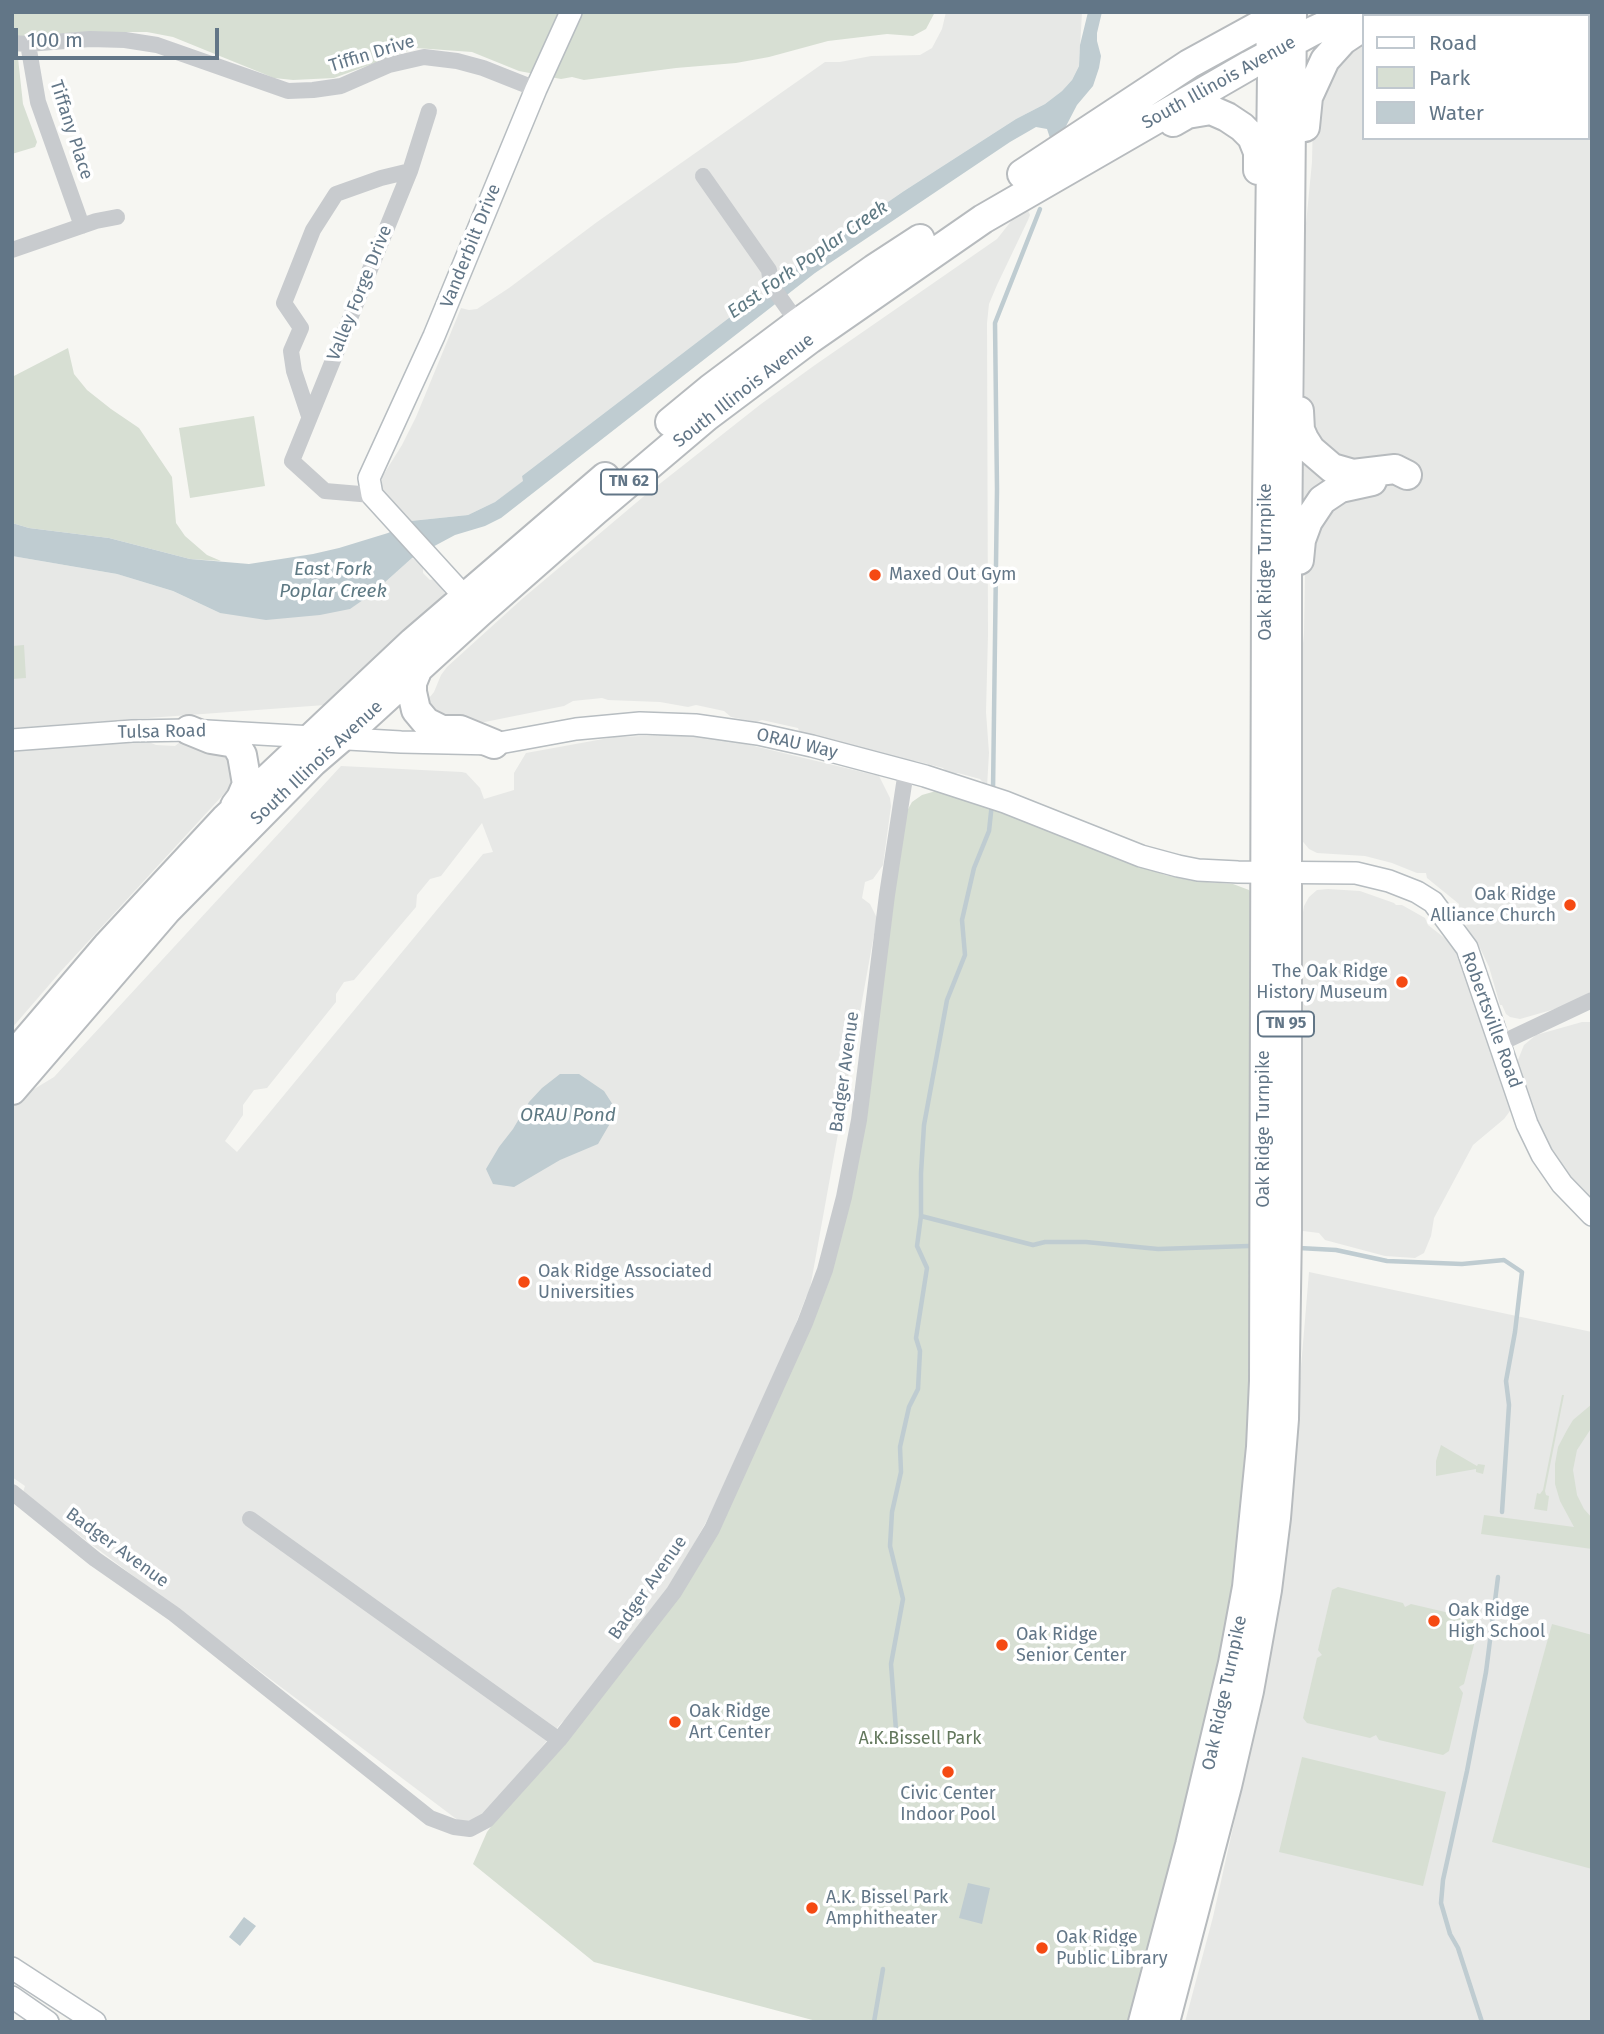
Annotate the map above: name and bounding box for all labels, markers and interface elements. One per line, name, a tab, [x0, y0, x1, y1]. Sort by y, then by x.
scale bar	[18, 14, 222, 58]
legend	[1362, 14, 1590, 140]
text: 100 m	[27, 27, 83, 53]
text: Road	[1429, 30, 1477, 56]
street label: Tiffin Drive	[327, 31, 417, 77]
street label: South Illinois Avenue	[1138, 32, 1300, 134]
text: Park	[1429, 65, 1470, 91]
street label: Tiffany Place	[45, 78, 97, 182]
text: Water	[1429, 100, 1484, 126]
street label: Vanderbilt Drive	[436, 181, 506, 311]
water label: East Fork Poplar Creek	[723, 196, 893, 324]
street label: Valley Forge Drive	[323, 222, 397, 364]
street label: South Illinois Avenue	[669, 329, 819, 453]
road number: TN 62	[601, 470, 657, 495]
street label: Oak Ridge Turnpike	[1255, 483, 1277, 641]
water label: East Fork Poplar Creek	[279, 559, 387, 603]
place label: Maxed Out Gym	[889, 564, 1017, 586]
marker: Maxed Out Gym	[867, 567, 883, 583]
street label: South Illinois Avenue	[247, 696, 387, 830]
street label: Tulsa Road	[118, 720, 206, 744]
street label: ORAU Way	[754, 724, 840, 764]
place label: Oak Ridge Alliance Church	[1430, 884, 1556, 926]
marker: Oak Ridge Alliance Church	[1562, 897, 1578, 913]
street label: Robertsville Road	[1456, 949, 1526, 1091]
place label: The Oak Ridge History Museum	[1256, 961, 1388, 1004]
marker: The Oak Ridge History Museum	[1394, 974, 1410, 990]
street label: Badger Avenue	[826, 1010, 864, 1134]
road number: TN 95	[1258, 1012, 1314, 1036]
street label: Oak Ridge Turnpike	[1253, 1050, 1275, 1208]
water label: ORAU Pond	[520, 1105, 616, 1127]
place label: Oak Ridge Associated Universities	[538, 1261, 712, 1304]
marker: Oak Ridge Associated Universities	[516, 1274, 532, 1290]
street label: Badger Avenue	[61, 1503, 173, 1593]
street label: Badger Avenue	[604, 1532, 692, 1644]
place label: Oak Ridge High School	[1448, 1600, 1545, 1642]
marker: Oak Ridge High School	[1426, 1613, 1442, 1629]
street label: Oak Ridge Turnpike	[1198, 1614, 1252, 1772]
place label: Oak Ridge Senior Center	[1016, 1624, 1127, 1666]
marker: Oak Ridge Senior Center	[994, 1637, 1010, 1653]
place label: Oak Ridge Art Center	[689, 1701, 771, 1744]
marker: Oak Ridge Art Center	[667, 1714, 683, 1730]
park label: A.K.Bissell Park	[859, 1728, 981, 1750]
marker: Civic Center Indoor Pool	[940, 1764, 956, 1780]
place label: Civic Center Indoor Pool	[900, 1783, 996, 1826]
place label: A.K. Bissel Park Amphitheater	[826, 1887, 948, 1930]
marker: A.K. Bissel Park Amphitheater	[804, 1900, 820, 1916]
place label: Oak Ridge Public Library	[1056, 1927, 1168, 1969]
marker: Oak Ridge Public Library	[1034, 1940, 1050, 1956]

